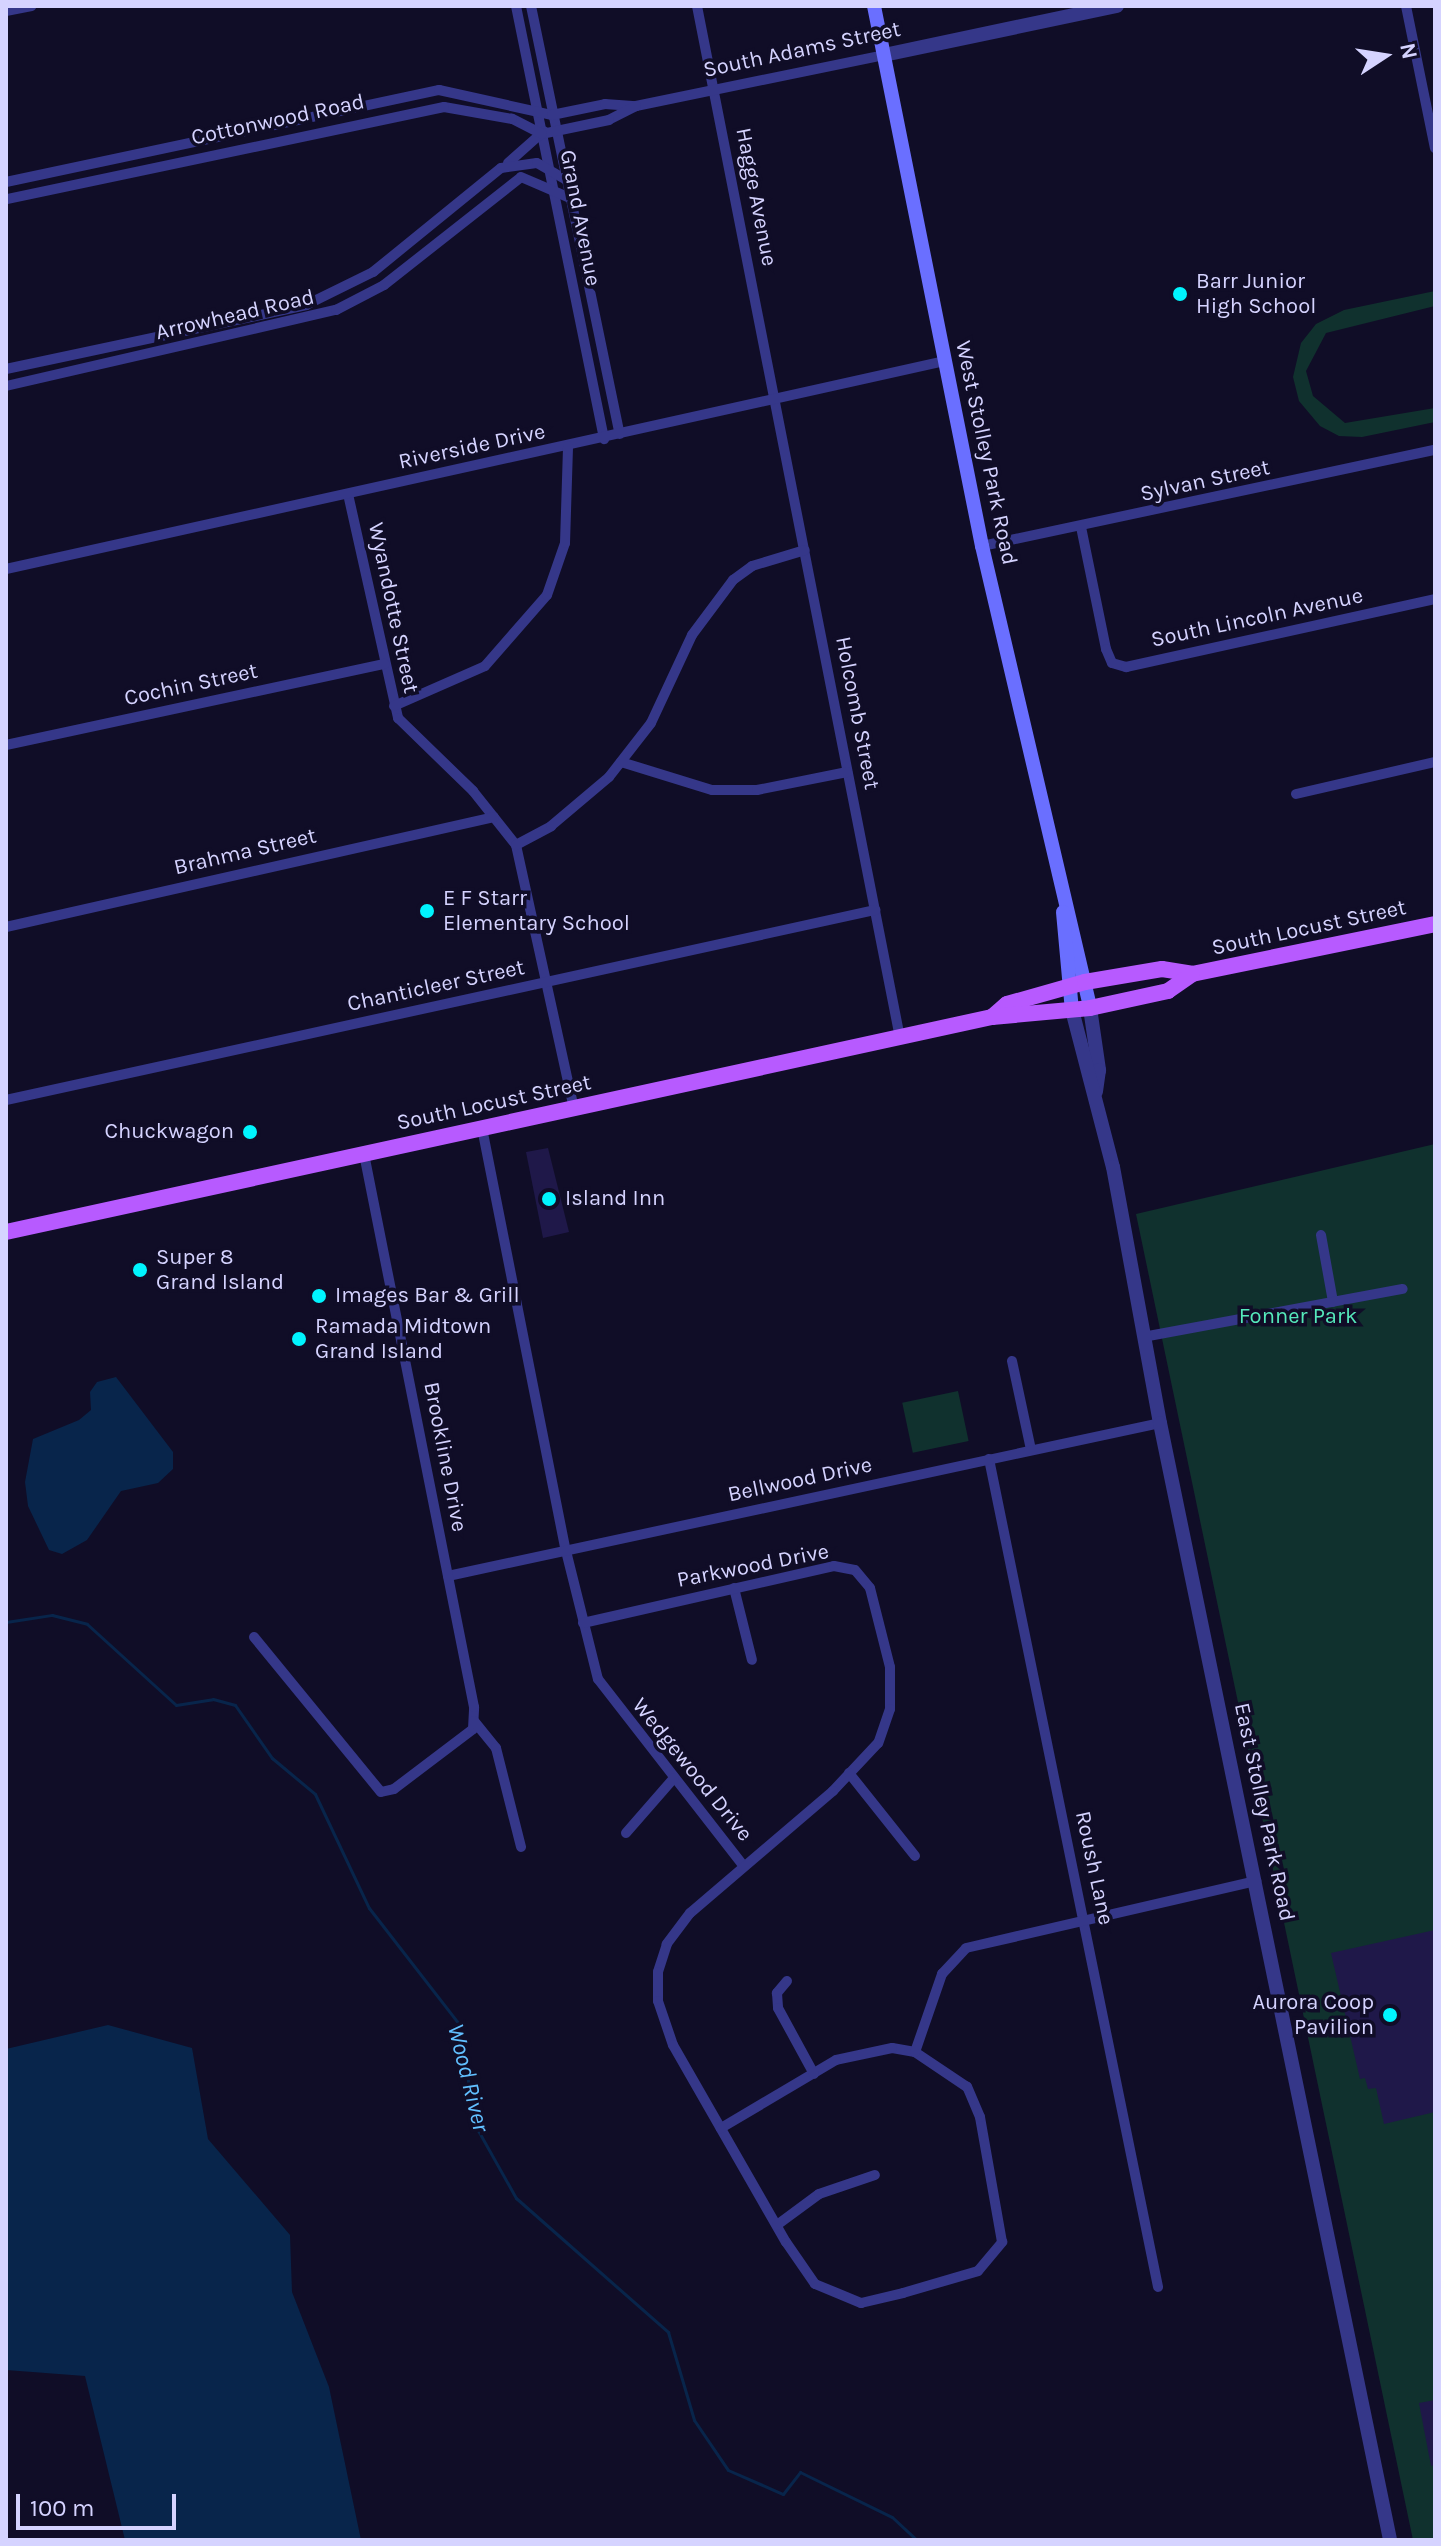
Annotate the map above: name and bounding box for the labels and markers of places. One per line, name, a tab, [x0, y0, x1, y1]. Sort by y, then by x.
place label: Barr Junior High School	[1196, 268, 1316, 320]
marker: Barr Junior High School	[1171, 285, 1189, 303]
place label: E F Starr Elementary School	[443, 885, 630, 936]
marker: E F Starr Elementary School	[418, 902, 436, 920]
place label: Chuckwagon	[104, 1119, 234, 1145]
marker: Chuckwagon	[241, 1123, 259, 1141]
place label: Island Inn	[565, 1186, 665, 1212]
marker: Island Inn	[540, 1190, 558, 1208]
place label: Super 8 Grand Island	[156, 1244, 284, 1296]
marker: Super 8 Grand Island	[131, 1261, 149, 1279]
place label: Images Bar & Grill	[335, 1283, 520, 1309]
marker: Images Bar & Grill	[310, 1287, 328, 1305]
place label: Ramada Midtown Grand Island	[315, 1313, 491, 1364]
marker: Ramada Midtown Grand Island	[290, 1330, 308, 1348]
place label: Aurora Coop Pavilion	[1252, 1989, 1374, 2040]
marker: Aurora Coop Pavilion	[1381, 2006, 1399, 2024]

